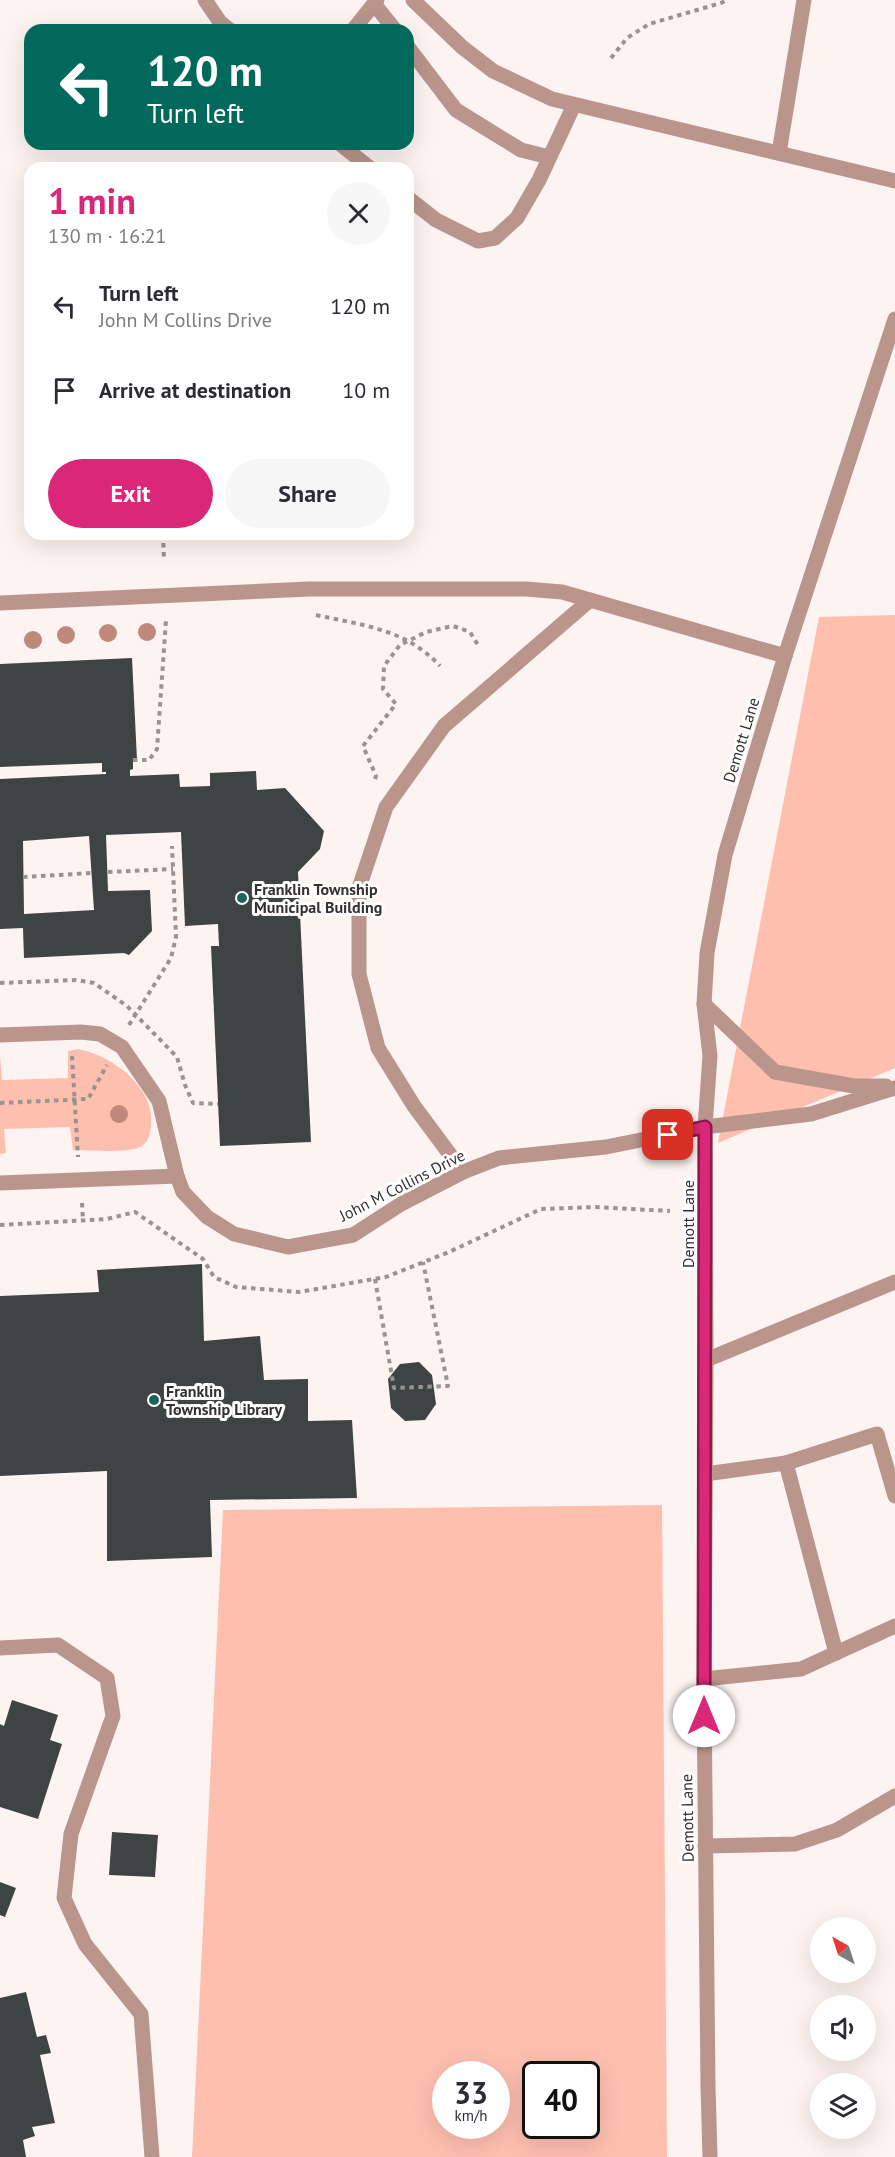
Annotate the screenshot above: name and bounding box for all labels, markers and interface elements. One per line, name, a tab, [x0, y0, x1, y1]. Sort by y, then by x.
text: 120 m	[147, 43, 263, 98]
icon: left	[48, 48, 126, 126]
text: Turn left	[147, 96, 244, 130]
text: 1 min	[48, 177, 136, 224]
button: close	[327, 182, 390, 245]
text: 130 m · 16:21	[48, 223, 166, 249]
text: Turn left	[99, 279, 179, 307]
icon: left	[48, 290, 81, 323]
text: 120 m	[330, 292, 390, 320]
text: John M Collins Drive	[99, 307, 272, 333]
icon: arrive	[48, 374, 81, 407]
text: Arrive at destination	[99, 376, 291, 404]
text: 10 m	[342, 376, 390, 404]
button: Exit	[48, 459, 213, 528]
button: Share	[225, 459, 390, 528]
street label: Demott Lane	[719, 695, 763, 785]
place label: Franklin Township Municipal Building	[254, 879, 382, 917]
marker: Franklin Township Municipal Building	[235, 891, 249, 905]
pin	[642, 1109, 693, 1160]
icon: arrive	[651, 1118, 684, 1151]
street label: John M Collins Drive	[335, 1145, 468, 1226]
street label: Demott Lane	[678, 1180, 698, 1268]
place label: Franklin Township Library	[166, 1381, 282, 1419]
marker: Franklin Township Library	[147, 1393, 161, 1407]
position arrow	[672, 1684, 736, 1748]
street label: Demott Lane	[676, 1774, 698, 1862]
north arrow	[810, 1917, 876, 1983]
map controls	[810, 1917, 876, 2139]
button: sound	[810, 1995, 876, 2061]
speed limit sign: 40	[522, 2061, 600, 2139]
text: 33	[454, 2073, 488, 2112]
button: layers	[810, 2073, 876, 2139]
text: km/h	[455, 2106, 487, 2125]

